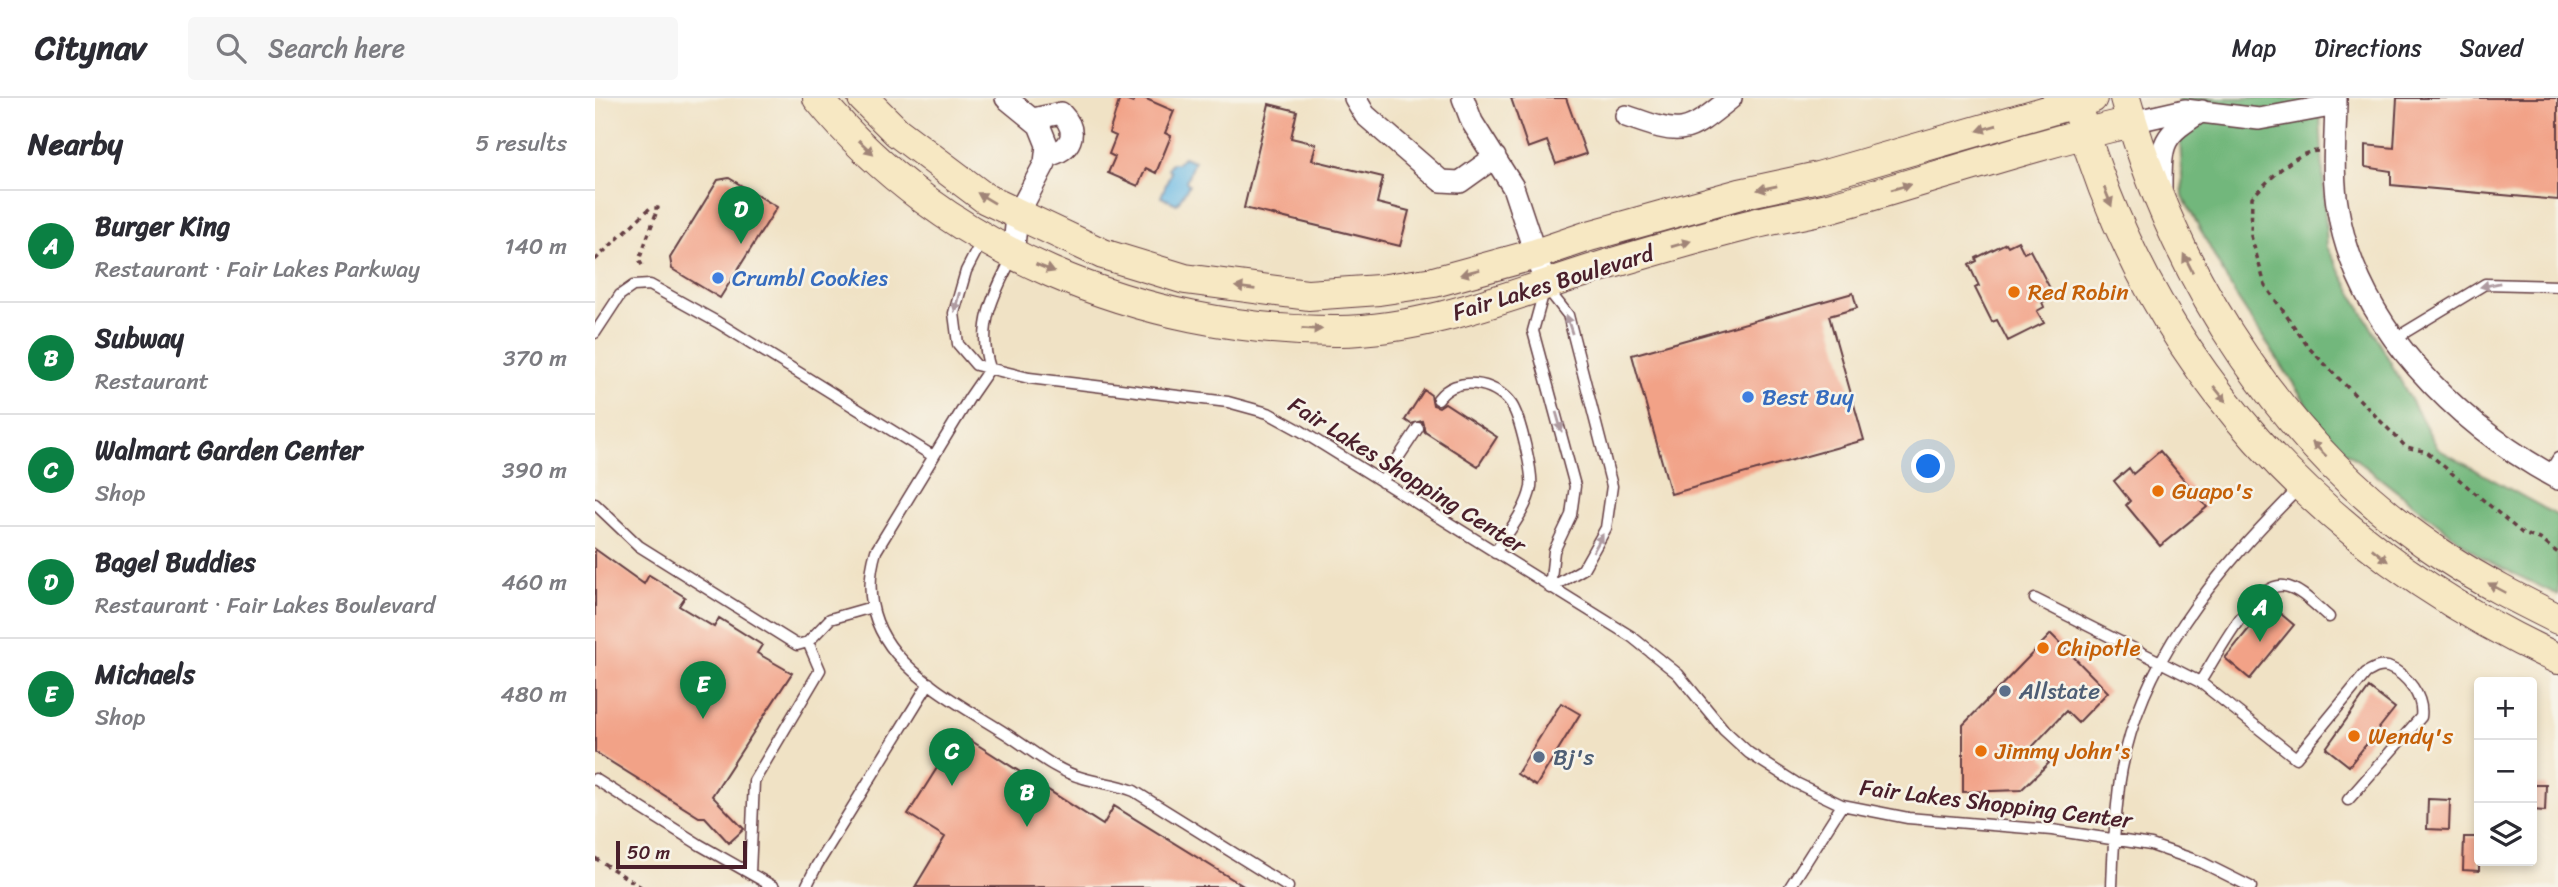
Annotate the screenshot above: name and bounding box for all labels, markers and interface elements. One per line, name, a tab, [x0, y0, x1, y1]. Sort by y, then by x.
search box	[188, 17, 678, 80]
text: Citynav	[35, 19, 146, 77]
text: Search here	[268, 25, 405, 71]
text: Map	[2232, 27, 2276, 69]
text: Directions	[2314, 27, 2422, 69]
text: Saved	[2460, 27, 2523, 69]
icon: search	[212, 29, 250, 67]
text: Nearby	[28, 117, 123, 171]
text: 5 results	[476, 123, 567, 164]
one-way arrow	[1976, 124, 1997, 134]
one-way arrow	[857, 139, 875, 155]
one-way arrow	[1891, 181, 1912, 191]
one-way arrow	[1756, 183, 1778, 194]
pin: D	[718, 186, 764, 244]
one-way arrow	[2102, 187, 2113, 208]
one-way arrow	[976, 192, 995, 205]
text: Burger King	[95, 203, 230, 249]
text: A	[43, 226, 59, 267]
text: 140 m	[505, 226, 567, 267]
street label: Fair Lakes Boulevard	[1447, 232, 1660, 333]
one-way arrow	[1671, 239, 1692, 249]
text: Restaurant · Fair Lakes Parkway	[95, 249, 420, 290]
one-way arrow	[2182, 253, 2194, 273]
place label: Crumbl Cookies	[732, 258, 888, 299]
one-way arrow	[1034, 263, 1055, 274]
one-way arrow	[1459, 268, 1480, 278]
marker: Crumbl Cookies	[710, 270, 726, 286]
place label: Red Robin	[2028, 272, 2129, 313]
one-way arrow	[2479, 280, 2501, 291]
one-way arrow	[1234, 283, 1256, 294]
marker: Red Robin	[2006, 284, 2022, 300]
one-way arrow	[951, 291, 962, 313]
one-way arrow	[1563, 313, 1574, 334]
text: Subway	[95, 315, 184, 361]
one-way arrow	[1302, 324, 1324, 335]
text: B	[44, 338, 58, 379]
text: 370 m	[503, 338, 567, 379]
text: Restaurant	[95, 361, 209, 402]
place label: Best Buy	[1762, 377, 1854, 418]
street label: Fair Lakes Shopping Center	[1280, 385, 1535, 566]
one-way arrow	[2212, 385, 2227, 403]
marker: Best Buy	[1740, 389, 1756, 405]
one-way arrow	[1554, 412, 1564, 433]
text: Walmart Garden Center	[95, 427, 362, 473]
one-way arrow	[2310, 440, 2327, 457]
your location	[1911, 449, 1945, 483]
text: C	[44, 450, 58, 491]
text: 390 m	[502, 450, 567, 491]
place label: Guapo's	[2172, 471, 2253, 512]
text: Shop	[95, 473, 145, 514]
marker: Guapo's	[2150, 483, 2166, 499]
one-way arrow	[1592, 533, 1604, 553]
text: Bagel Buddies	[95, 539, 256, 585]
one-way arrow	[2370, 547, 2388, 562]
text: D	[44, 562, 58, 603]
text: 460 m	[501, 562, 567, 603]
one-way arrow	[2488, 582, 2507, 594]
pin: A	[2237, 584, 2283, 642]
text: Restaurant · Fair Lakes Boulevard	[95, 585, 435, 626]
place label: Chipotle	[2057, 628, 2141, 669]
marker: Chipotle	[2035, 640, 2051, 656]
text: Michaels	[95, 651, 195, 697]
pin: E	[680, 661, 726, 719]
place label: Allstate	[2018, 671, 2100, 712]
text: E	[45, 674, 57, 715]
text: 480 m	[501, 674, 567, 715]
map controls	[2474, 677, 2537, 866]
button: +	[2474, 677, 2537, 740]
marker: Allstate	[1997, 683, 2013, 699]
text: Shop	[95, 697, 145, 738]
place label: Wendy's	[2368, 716, 2453, 757]
pin: C	[929, 728, 975, 786]
marker: Wendy's	[2346, 728, 2362, 744]
place label: Jimmy John's	[1994, 731, 2131, 772]
place label: Bj's	[1553, 737, 1595, 778]
button: −	[2474, 740, 2537, 803]
marker: Jimmy John's	[1973, 743, 1989, 759]
marker: Bj's	[1531, 749, 1547, 765]
street label: Fair Lakes Shopping Center	[1857, 767, 2136, 841]
pin: B	[1004, 769, 1050, 827]
button: layers	[2474, 803, 2537, 866]
text: 50 m	[627, 836, 670, 869]
scale bar	[616, 838, 747, 870]

